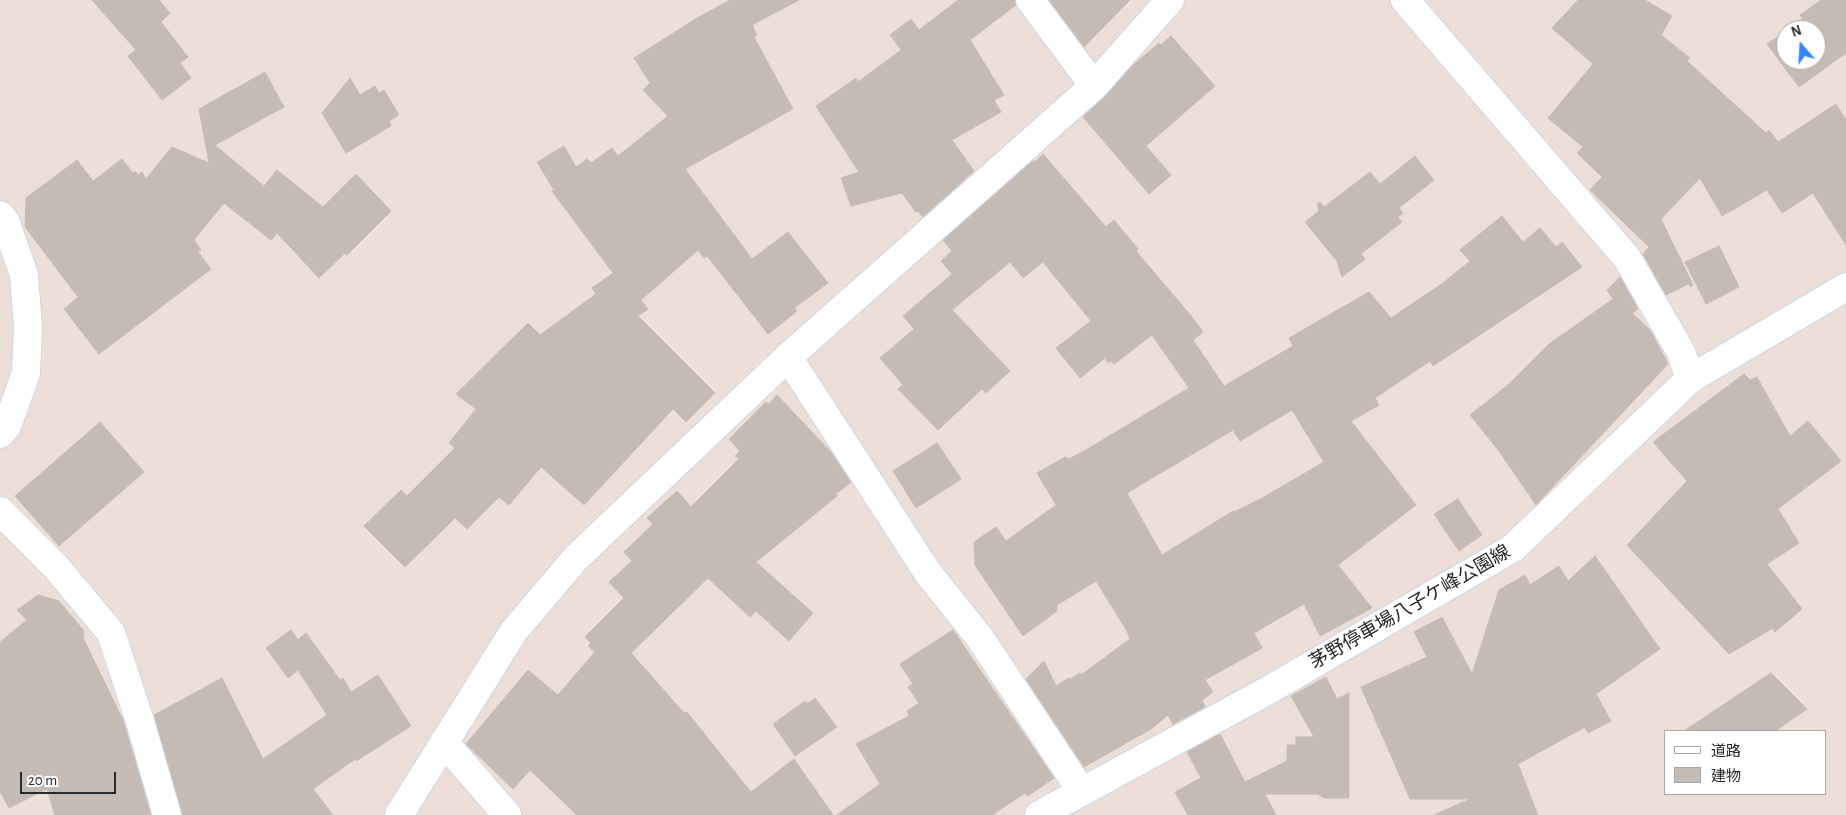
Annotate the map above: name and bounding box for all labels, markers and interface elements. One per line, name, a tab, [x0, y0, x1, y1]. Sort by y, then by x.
north arrow	[1776, 20, 1826, 70]
text: N	[1790, 24, 1803, 40]
street label: 茅野停車場八子ケ峰公園線	[1306, 540, 1514, 674]
legend	[1664, 730, 1826, 795]
text: 道路	[1711, 744, 1741, 759]
scale bar	[22, 762, 119, 794]
text: 建物	[1711, 769, 1741, 784]
text: 20 m	[28, 773, 57, 788]

